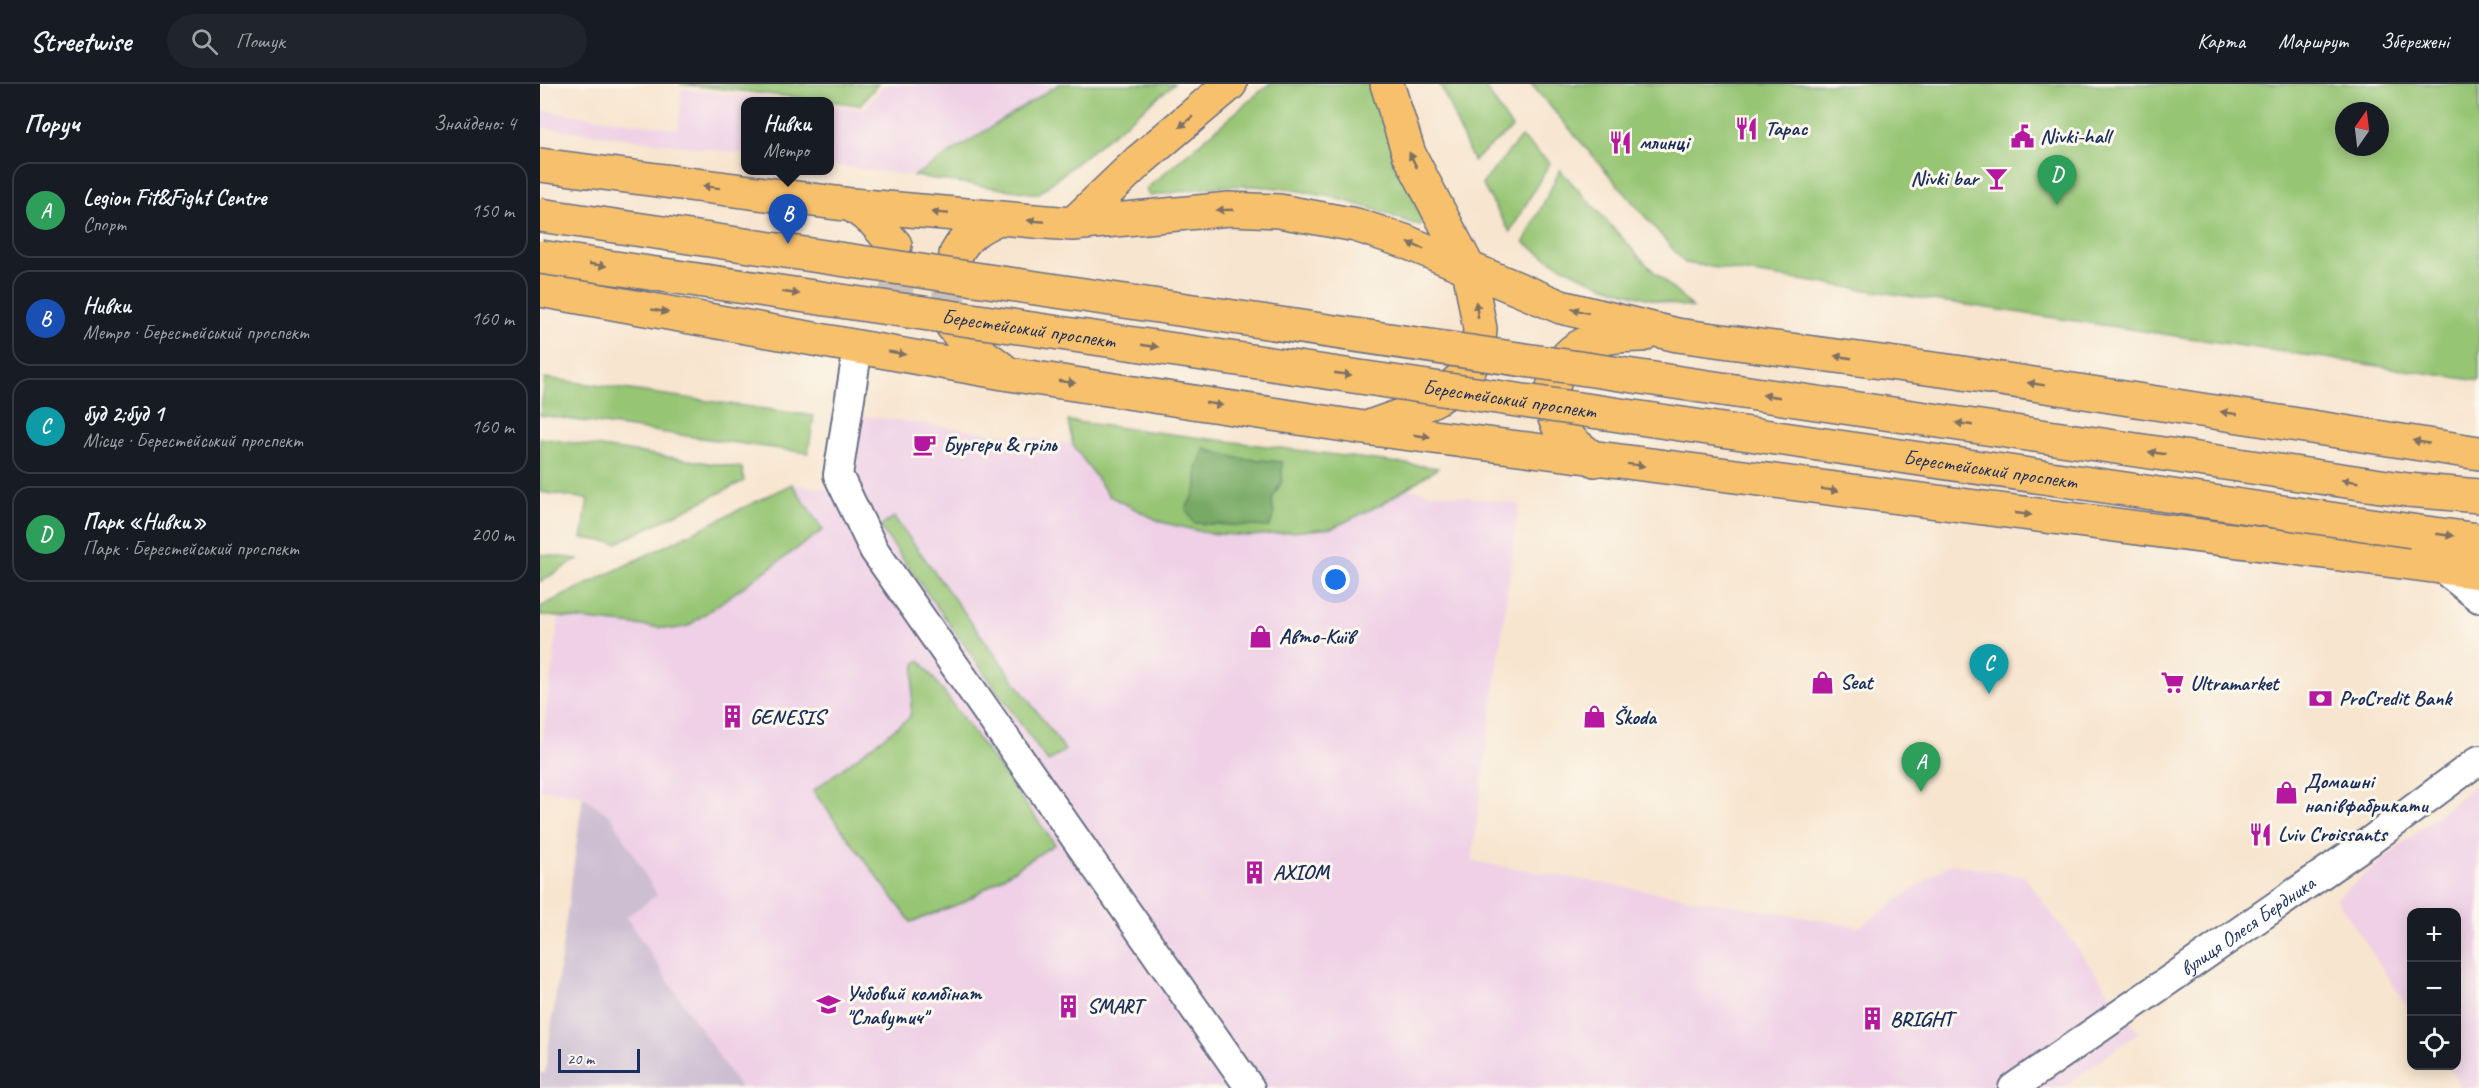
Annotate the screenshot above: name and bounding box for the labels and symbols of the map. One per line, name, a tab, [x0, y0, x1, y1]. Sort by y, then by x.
north arrow	[2335, 102, 2389, 156]
restaurant icon: Тарас	[1734, 115, 1760, 141]
place label: Тарас	[1765, 115, 1808, 141]
one-way arrow	[1178, 116, 1194, 129]
public building icon: Nivki-hall	[2009, 123, 2035, 149]
place label: Nivki-hall	[2040, 123, 2115, 149]
restaurant icon: млинці	[1608, 129, 1634, 155]
place label: млинці	[1639, 129, 1692, 155]
one-way arrow	[1408, 151, 1417, 168]
pin: D	[2038, 156, 2077, 205]
place label: Nivki bar	[1911, 165, 1980, 191]
bar icon: Nivki bar	[1983, 165, 2009, 191]
one-way arrow	[701, 182, 720, 192]
pin: B	[768, 194, 808, 244]
one-way arrow	[1216, 205, 1235, 214]
one-way arrow	[931, 208, 950, 218]
one-way arrow	[1026, 217, 1045, 226]
one-way arrow	[1406, 241, 1424, 251]
one-way arrow	[588, 261, 607, 270]
one-way arrow	[781, 289, 800, 298]
one-way arrow	[1473, 300, 1482, 319]
street label: Берестейський проспект	[940, 303, 1119, 354]
one-way arrow	[650, 306, 669, 315]
one-way arrow	[1570, 306, 1589, 316]
one-way arrow	[1141, 342, 1160, 351]
one-way arrow	[888, 349, 907, 358]
one-way arrow	[1833, 353, 1852, 362]
one-way arrow	[1334, 370, 1353, 379]
street label: Берестейський проспект	[1421, 373, 1600, 425]
one-way arrow	[1057, 377, 1076, 386]
one-way arrow	[2026, 380, 2045, 389]
one-way arrow	[1761, 391, 1780, 400]
one-way arrow	[1205, 400, 1224, 409]
one-way arrow	[2219, 409, 2238, 418]
one-way arrow	[1954, 420, 1973, 429]
cafe icon: Бургери & гріль	[912, 431, 938, 457]
place label: Бургери & гріль	[943, 431, 1058, 457]
one-way arrow	[1413, 431, 1432, 440]
one-way arrow	[2412, 437, 2431, 446]
street label: Берестейський проспект	[1902, 444, 2080, 495]
one-way arrow	[2147, 448, 2166, 457]
one-way arrow	[1627, 460, 1646, 470]
one-way arrow	[2340, 477, 2359, 486]
one-way arrow	[1820, 485, 1839, 495]
one-way arrow	[2014, 509, 2033, 519]
one-way arrow	[2436, 531, 2455, 540]
your location	[1321, 565, 1350, 594]
shop icon: Авто-Київ	[1248, 623, 1274, 649]
place label: Авто-Київ	[1279, 623, 1358, 649]
pin: C	[1970, 644, 2008, 694]
shop icon: Seat	[1809, 669, 1835, 695]
place label: Seat	[1840, 669, 1875, 695]
supermarket icon: Ultramarket	[2159, 670, 2185, 696]
place label: Ultramarket	[2190, 670, 2280, 696]
bank icon: ProCredit Bank	[2308, 685, 2334, 711]
place label: ProCredit Bank	[2339, 685, 2453, 711]
building icon: GENESIS	[719, 704, 745, 730]
place label: GENESIS	[750, 704, 829, 730]
shop icon: Škoda	[1582, 704, 1608, 730]
place label: Škoda	[1613, 704, 1657, 730]
pin: A	[1902, 742, 1940, 792]
place label: Домашні напівфабрикати	[2304, 768, 2430, 818]
shop icon: Домашні напівфабрикати	[2273, 780, 2299, 806]
restaurant icon: Lviv Croissants	[2247, 821, 2273, 847]
place label: Lviv Croissants	[2278, 821, 2389, 847]
building icon: AXIOM	[1242, 859, 1268, 885]
place label: AXIOM	[1273, 859, 1331, 885]
street label: вулиця Олеся Бердника	[2175, 869, 2321, 982]
place label: Учбовий комбінат "Славутич"	[846, 980, 983, 1031]
school or university icon: Учбовий комбінат "Славутич"	[815, 992, 841, 1018]
building icon: SMART	[1056, 993, 1082, 1019]
place label: SMART	[1087, 993, 1147, 1019]
building icon: BRIGHT	[1859, 1006, 1885, 1032]
place label: BRIGHT	[1890, 1006, 1958, 1032]
scale bar	[558, 1046, 640, 1074]

